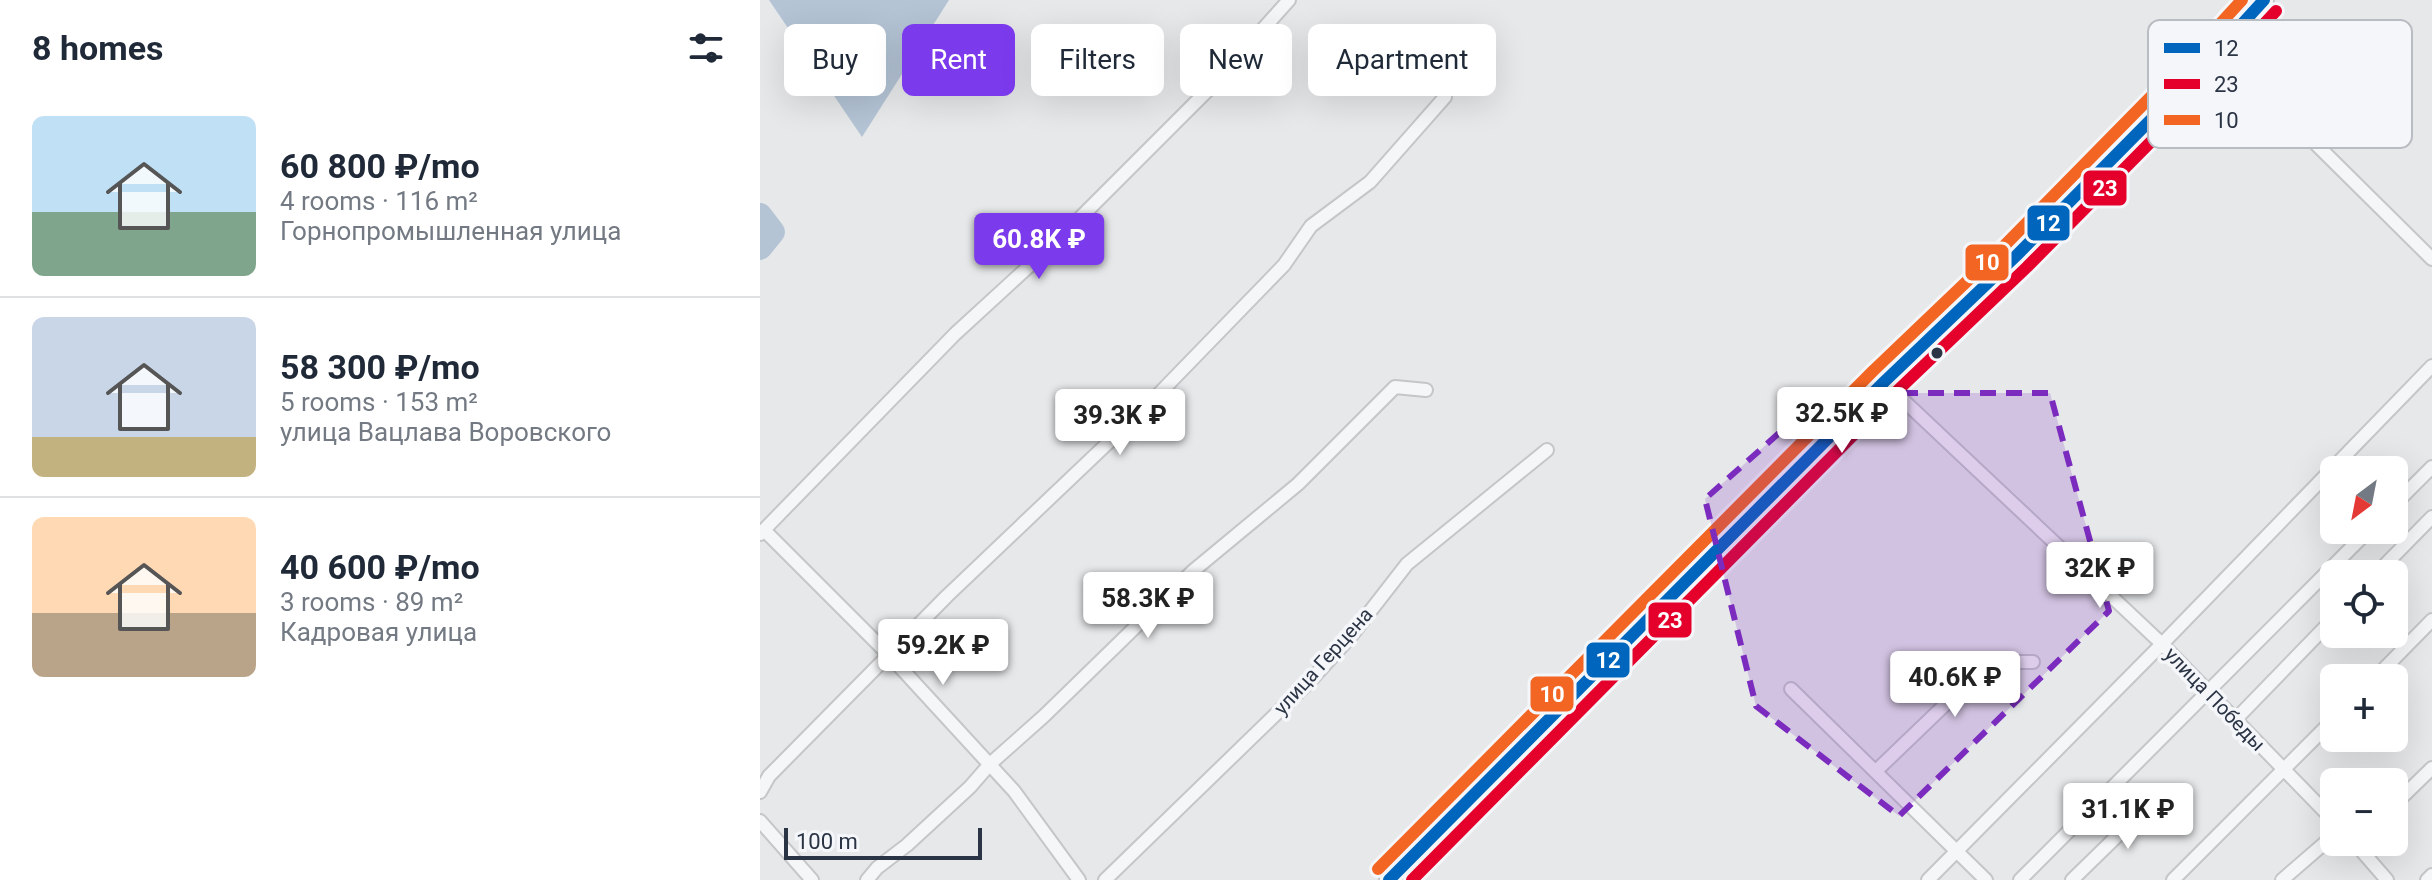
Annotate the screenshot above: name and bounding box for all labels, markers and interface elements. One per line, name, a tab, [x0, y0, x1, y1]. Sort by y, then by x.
legend	[2148, 20, 2412, 148]
chip: Buy	[784, 24, 886, 96]
chip: Rent	[902, 24, 1015, 96]
chip: Filters	[1031, 24, 1164, 96]
chip: New	[1180, 24, 1292, 96]
chip: Apartment	[1308, 24, 1496, 96]
icon: filters	[684, 26, 728, 70]
text: 8 homes	[32, 28, 163, 68]
text: 12	[2214, 36, 2239, 61]
text: 23	[2214, 72, 2239, 97]
text: 10	[2214, 108, 2239, 133]
text: 60 800 ₽/mo	[280, 146, 480, 186]
icon: home	[96, 148, 192, 244]
line badge: 23	[2082, 169, 2128, 207]
text: 23	[2092, 176, 2118, 201]
text: 4 rooms · 116 m²	[280, 186, 478, 216]
line badge: 12	[2026, 204, 2071, 242]
text: 12	[2035, 211, 2061, 236]
pin: 60.8K ₽	[965, 213, 1113, 281]
text: Горнопромышленная улица	[280, 216, 621, 246]
text: 60.8K ₽	[992, 224, 1086, 254]
line badge: 10	[1964, 243, 2010, 282]
text: 10	[1974, 250, 2000, 275]
unlabelled marker	[1929, 345, 1945, 361]
text: 58 300 ₽/mo	[280, 347, 480, 387]
icon: home	[96, 349, 192, 445]
text: 5 rooms · 153 m²	[280, 387, 478, 417]
pin: 32.5K ₽	[1768, 387, 1916, 455]
pin: 39.3K ₽	[1046, 389, 1194, 457]
text: 32.5K ₽	[1795, 398, 1889, 428]
text: 39.3K ₽	[1073, 400, 1167, 430]
text: улица Вацлава Воровского	[280, 417, 611, 447]
north arrow	[2320, 456, 2408, 544]
map controls	[2320, 456, 2408, 856]
pin: 32K ₽	[2044, 542, 2156, 610]
text: 40 600 ₽/mo	[280, 547, 480, 587]
icon: home	[96, 549, 192, 645]
text: 32K ₽	[2064, 553, 2136, 583]
button: locate	[2320, 560, 2408, 648]
pin: 58.3K ₽	[1074, 572, 1222, 640]
text: 58.3K ₽	[1101, 583, 1195, 613]
text: 3 rooms · 89 m²	[280, 587, 463, 617]
line badge: 23	[1647, 601, 1693, 639]
street label: улица Герцена	[1269, 602, 1377, 720]
text: 23	[1657, 608, 1683, 633]
text: Кадровая улица	[280, 617, 477, 647]
pin: 59.2K ₽	[869, 619, 1017, 687]
text: 59.2K ₽	[896, 630, 990, 660]
line badge: 12	[1585, 641, 1631, 679]
street label: улица Победы	[2160, 642, 2270, 756]
text: 12	[1595, 648, 1621, 673]
pin: 40.6K ₽	[1881, 651, 2029, 719]
text: 40.6K ₽	[1908, 662, 2002, 692]
button: +	[2320, 664, 2408, 752]
line badge: 10	[1529, 675, 1575, 713]
text: 10	[1539, 682, 1565, 707]
button: −	[2320, 768, 2408, 856]
pin: 31.1K ₽	[2054, 783, 2202, 851]
text: 31.1K ₽	[2081, 794, 2175, 824]
scale bar	[784, 824, 982, 860]
text: 100 m	[796, 829, 858, 854]

